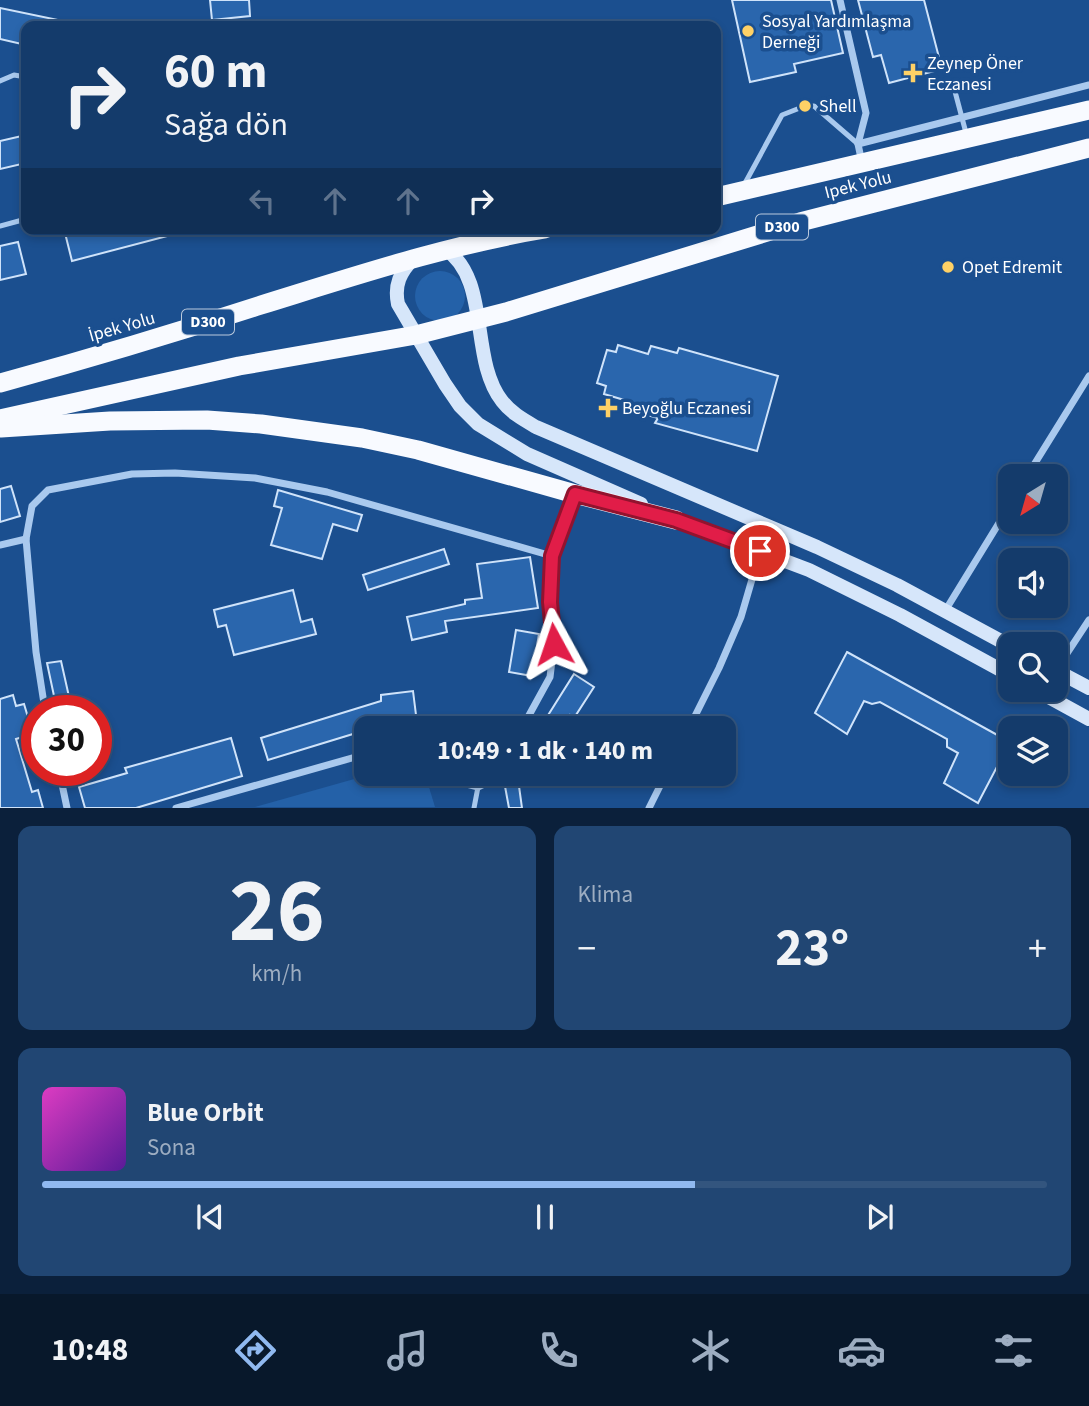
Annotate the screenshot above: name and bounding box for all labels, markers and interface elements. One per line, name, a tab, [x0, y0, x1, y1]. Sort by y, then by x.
place label: Sosyal Yardımlaşma Derneği	[762, 9, 911, 55]
marker: Sosyal Yardımlaşma Derneği	[740, 23, 756, 39]
text: 60 m	[164, 37, 268, 107]
icon: right	[49, 49, 140, 140]
place label: Zeynep Öner Eczanesi	[927, 51, 1024, 97]
marker: Zeynep Öner Eczanesi	[905, 65, 921, 81]
place label: Shell	[819, 94, 857, 119]
marker: Shell	[797, 98, 813, 114]
text: Sağa dön	[164, 102, 288, 148]
street label: Ipek Yolu	[822, 165, 894, 205]
icon: left	[243, 182, 281, 220]
icon: ahead	[316, 182, 354, 220]
icon: ahead	[389, 182, 427, 220]
icon: right	[462, 182, 500, 220]
road number: D300	[756, 215, 808, 240]
place label: Opet Edremit	[962, 255, 1062, 280]
marker: Opet Edremit	[940, 259, 956, 275]
street label: İpek Yolu	[86, 306, 158, 348]
road number: D300	[182, 310, 234, 334]
place label: Beyoğlu Eczanesi	[622, 396, 751, 421]
marker: Beyoğlu Eczanesi	[600, 400, 616, 416]
north arrow	[998, 464, 1068, 534]
map controls	[998, 464, 1068, 786]
pin	[730, 521, 790, 581]
icon: arrive	[741, 532, 779, 570]
button: sound	[998, 548, 1068, 618]
position arrow	[517, 607, 591, 681]
button: search	[998, 632, 1068, 702]
speed limit sign: 30	[21, 695, 112, 786]
button: layers	[998, 716, 1068, 786]
text: 10:49 · 1 dk · 140 m	[437, 732, 653, 769]
text: 26	[229, 847, 325, 976]
text: Klima	[578, 878, 633, 911]
text: 23°	[775, 912, 849, 986]
text: −	[578, 922, 596, 976]
text: +	[1028, 922, 1047, 976]
text: km/h	[251, 957, 302, 990]
text: Blue Orbit	[147, 1094, 264, 1131]
text: Sona	[147, 1131, 196, 1164]
icon: previous	[191, 1198, 229, 1236]
icon: pause	[526, 1198, 564, 1236]
icon: next	[861, 1198, 899, 1236]
icon: directions	[231, 1326, 280, 1375]
icon: music	[383, 1326, 432, 1375]
icon: phone	[534, 1326, 583, 1375]
icon: climate	[686, 1326, 735, 1375]
icon: car	[837, 1326, 886, 1375]
icon: filters	[989, 1326, 1038, 1375]
text: 10:48	[51, 1327, 128, 1373]

